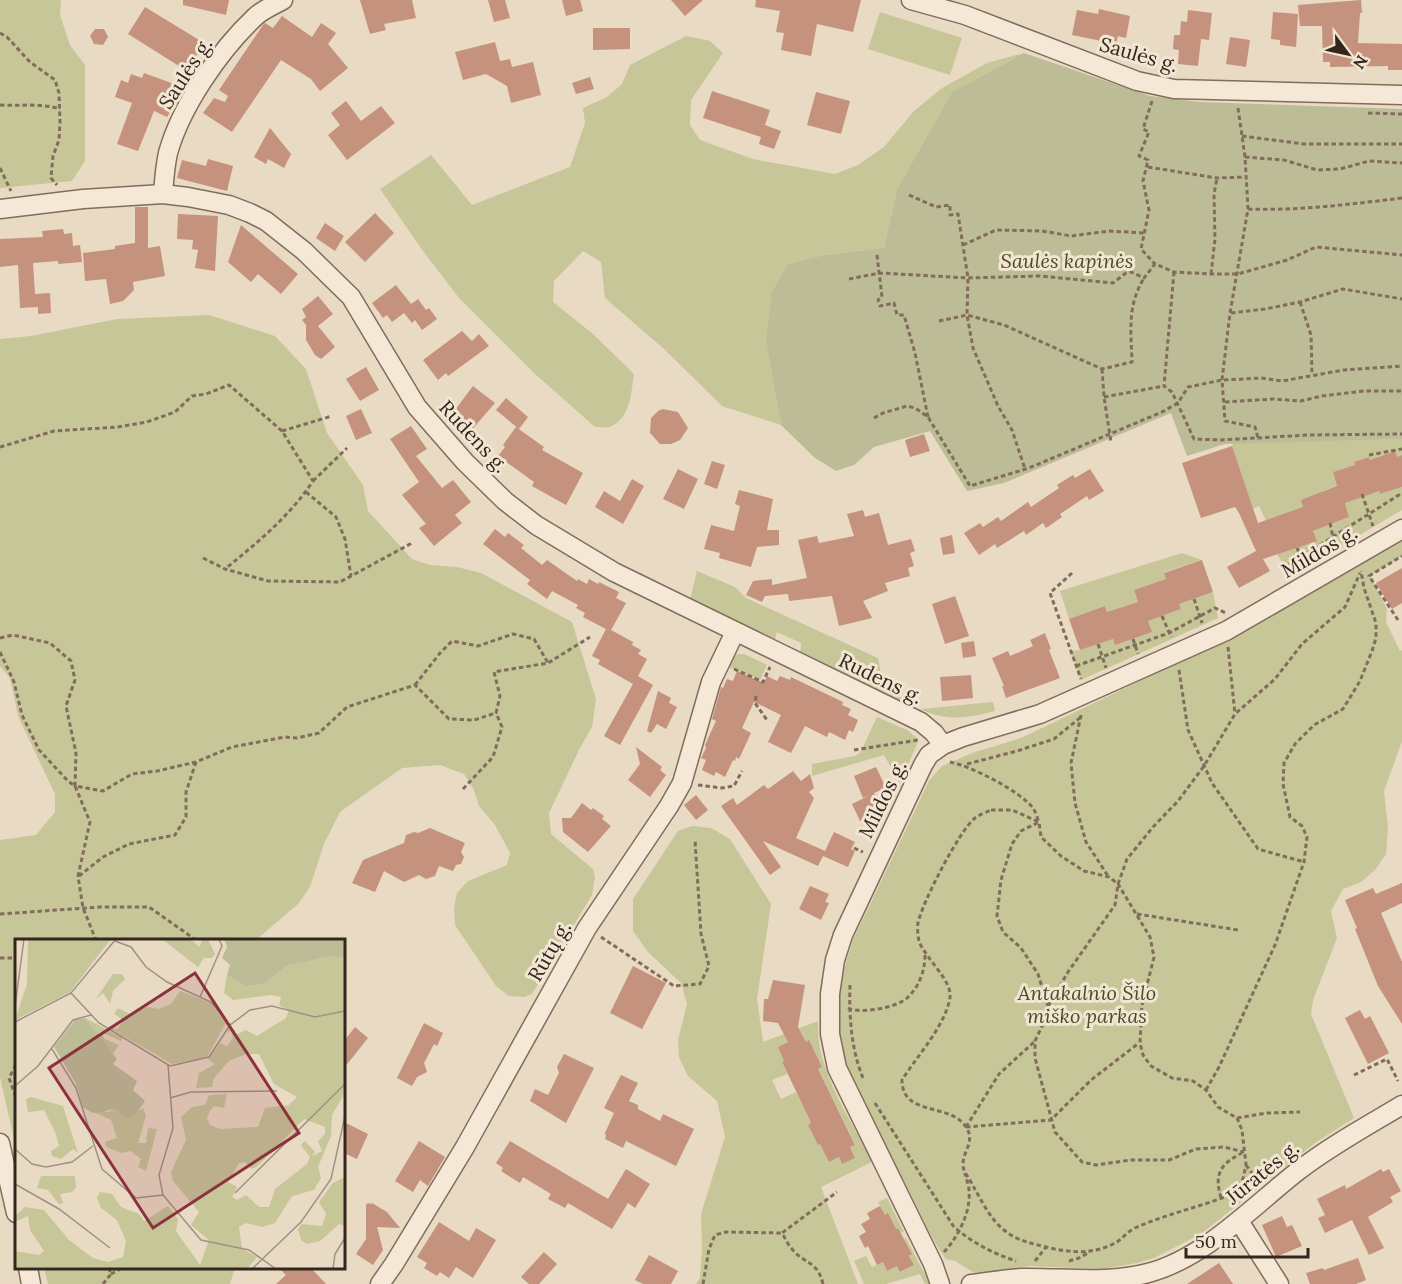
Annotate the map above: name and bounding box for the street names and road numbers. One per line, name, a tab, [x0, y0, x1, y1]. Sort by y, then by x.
street label: Saulės g.	[1097, 31, 1181, 77]
street label: Saulės g.	[153, 33, 217, 113]
street label: Rudens g.	[434, 395, 514, 477]
street label: Mildos g.	[1277, 519, 1361, 583]
street label: Rudens g.	[835, 647, 927, 709]
street label: Mildos g.	[852, 756, 912, 842]
street label: Rūtų g.	[522, 916, 576, 986]
street label: Jūratės g.	[1219, 1135, 1304, 1210]

